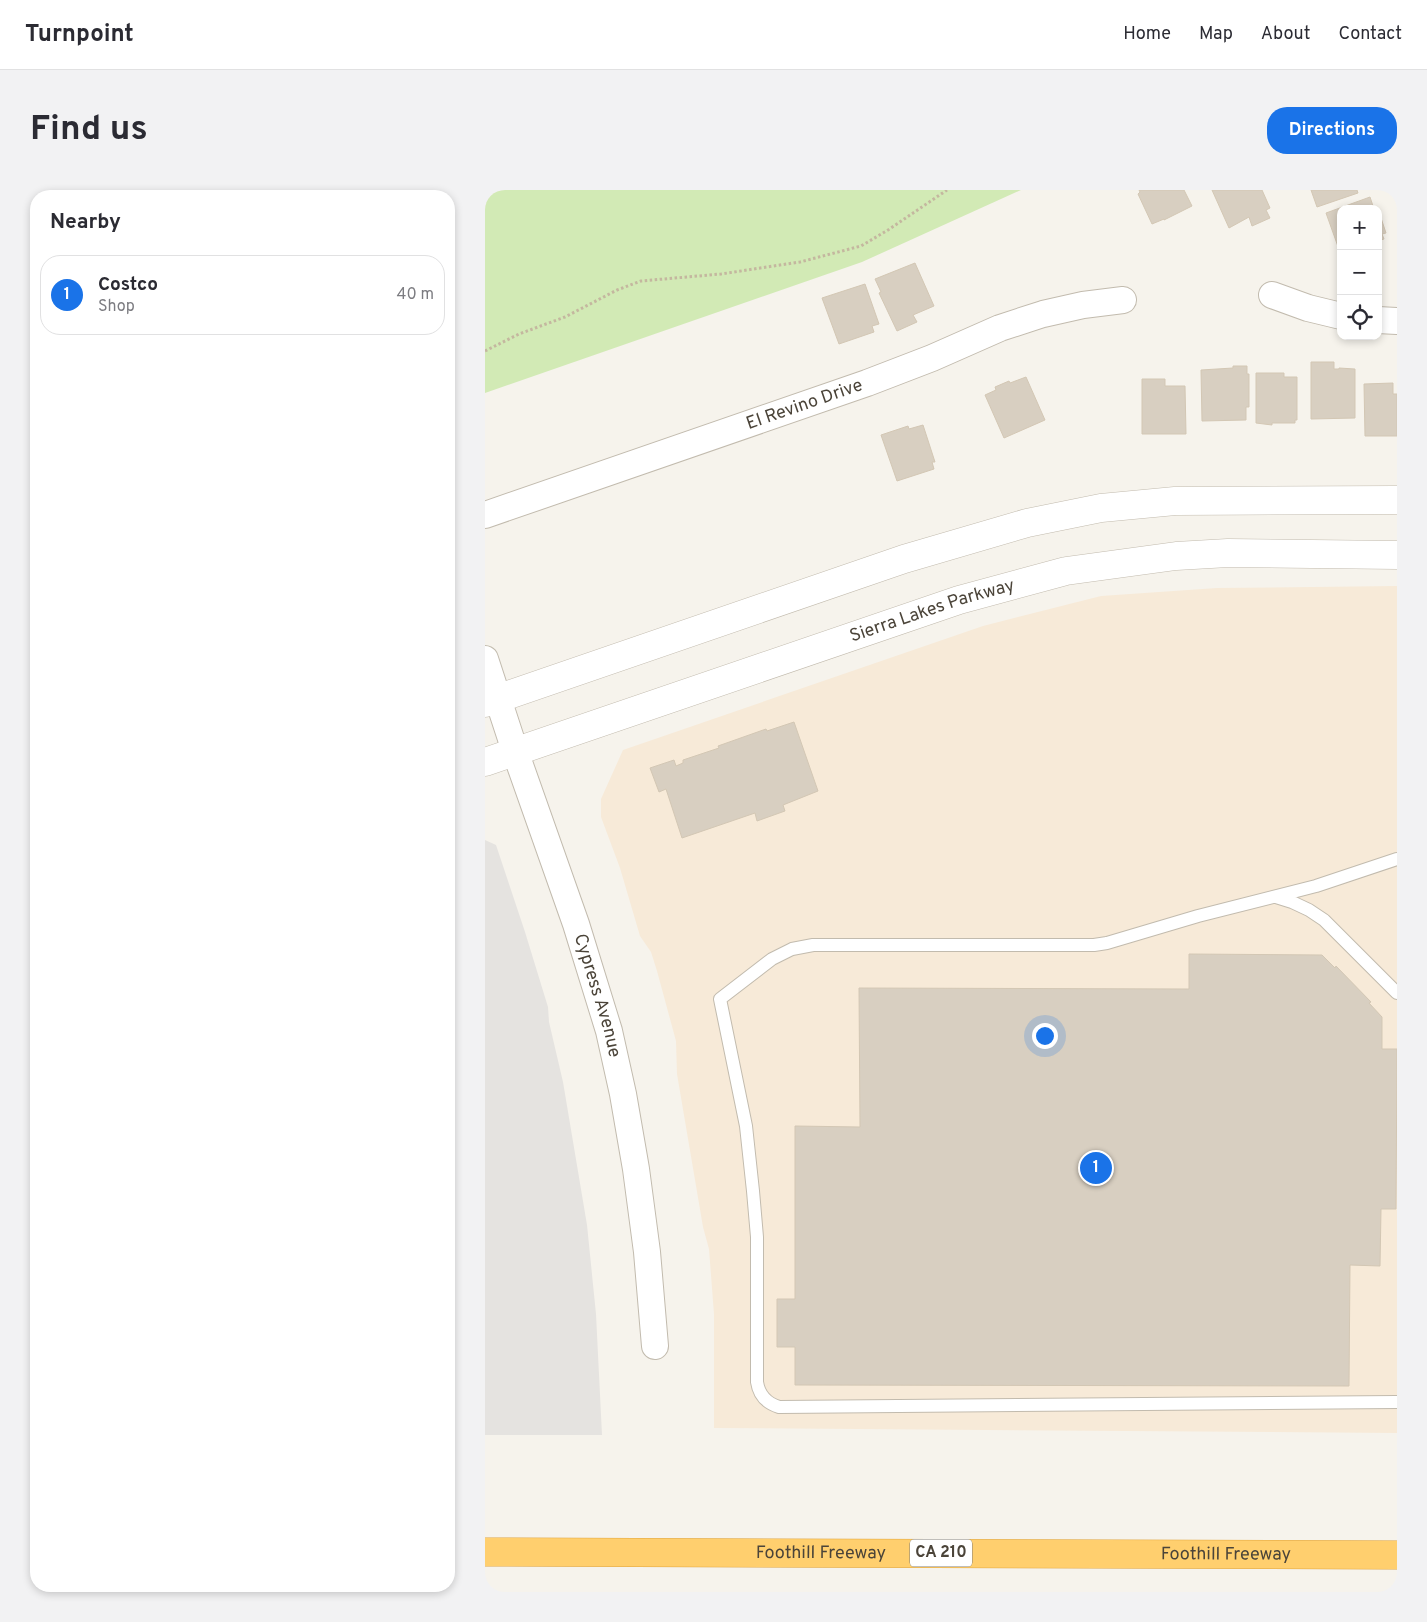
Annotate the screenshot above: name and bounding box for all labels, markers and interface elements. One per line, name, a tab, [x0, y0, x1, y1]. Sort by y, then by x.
text: Turnpoint	[25, 20, 134, 50]
text: Home	[1123, 23, 1171, 46]
text: Map	[1199, 23, 1233, 46]
text: About	[1261, 23, 1310, 46]
text: Contact	[1338, 23, 1402, 46]
button: Directions	[1267, 107, 1397, 154]
text: Find us	[30, 108, 148, 152]
map controls	[1337, 205, 1382, 340]
button: +	[1337, 205, 1382, 250]
text: Nearby	[50, 209, 121, 236]
button: −	[1337, 250, 1382, 295]
text: Costco	[98, 273, 158, 297]
text: 1	[64, 285, 70, 305]
text: 40 m	[396, 285, 434, 305]
button: locate	[1337, 295, 1382, 340]
text: Shop	[98, 297, 135, 317]
street label: El Revino Drive	[743, 374, 866, 435]
street label: Sierra Lakes Parkway	[847, 574, 1017, 648]
street label: Cypress Avenue	[568, 931, 626, 1060]
your location	[1032, 1023, 1058, 1049]
pin: 1	[1080, 1149, 1112, 1187]
road number: CA 210	[910, 1540, 972, 1566]
street label: Foothill Freeway	[756, 1541, 886, 1565]
street label: Foothill Freeway	[1161, 1543, 1291, 1566]

